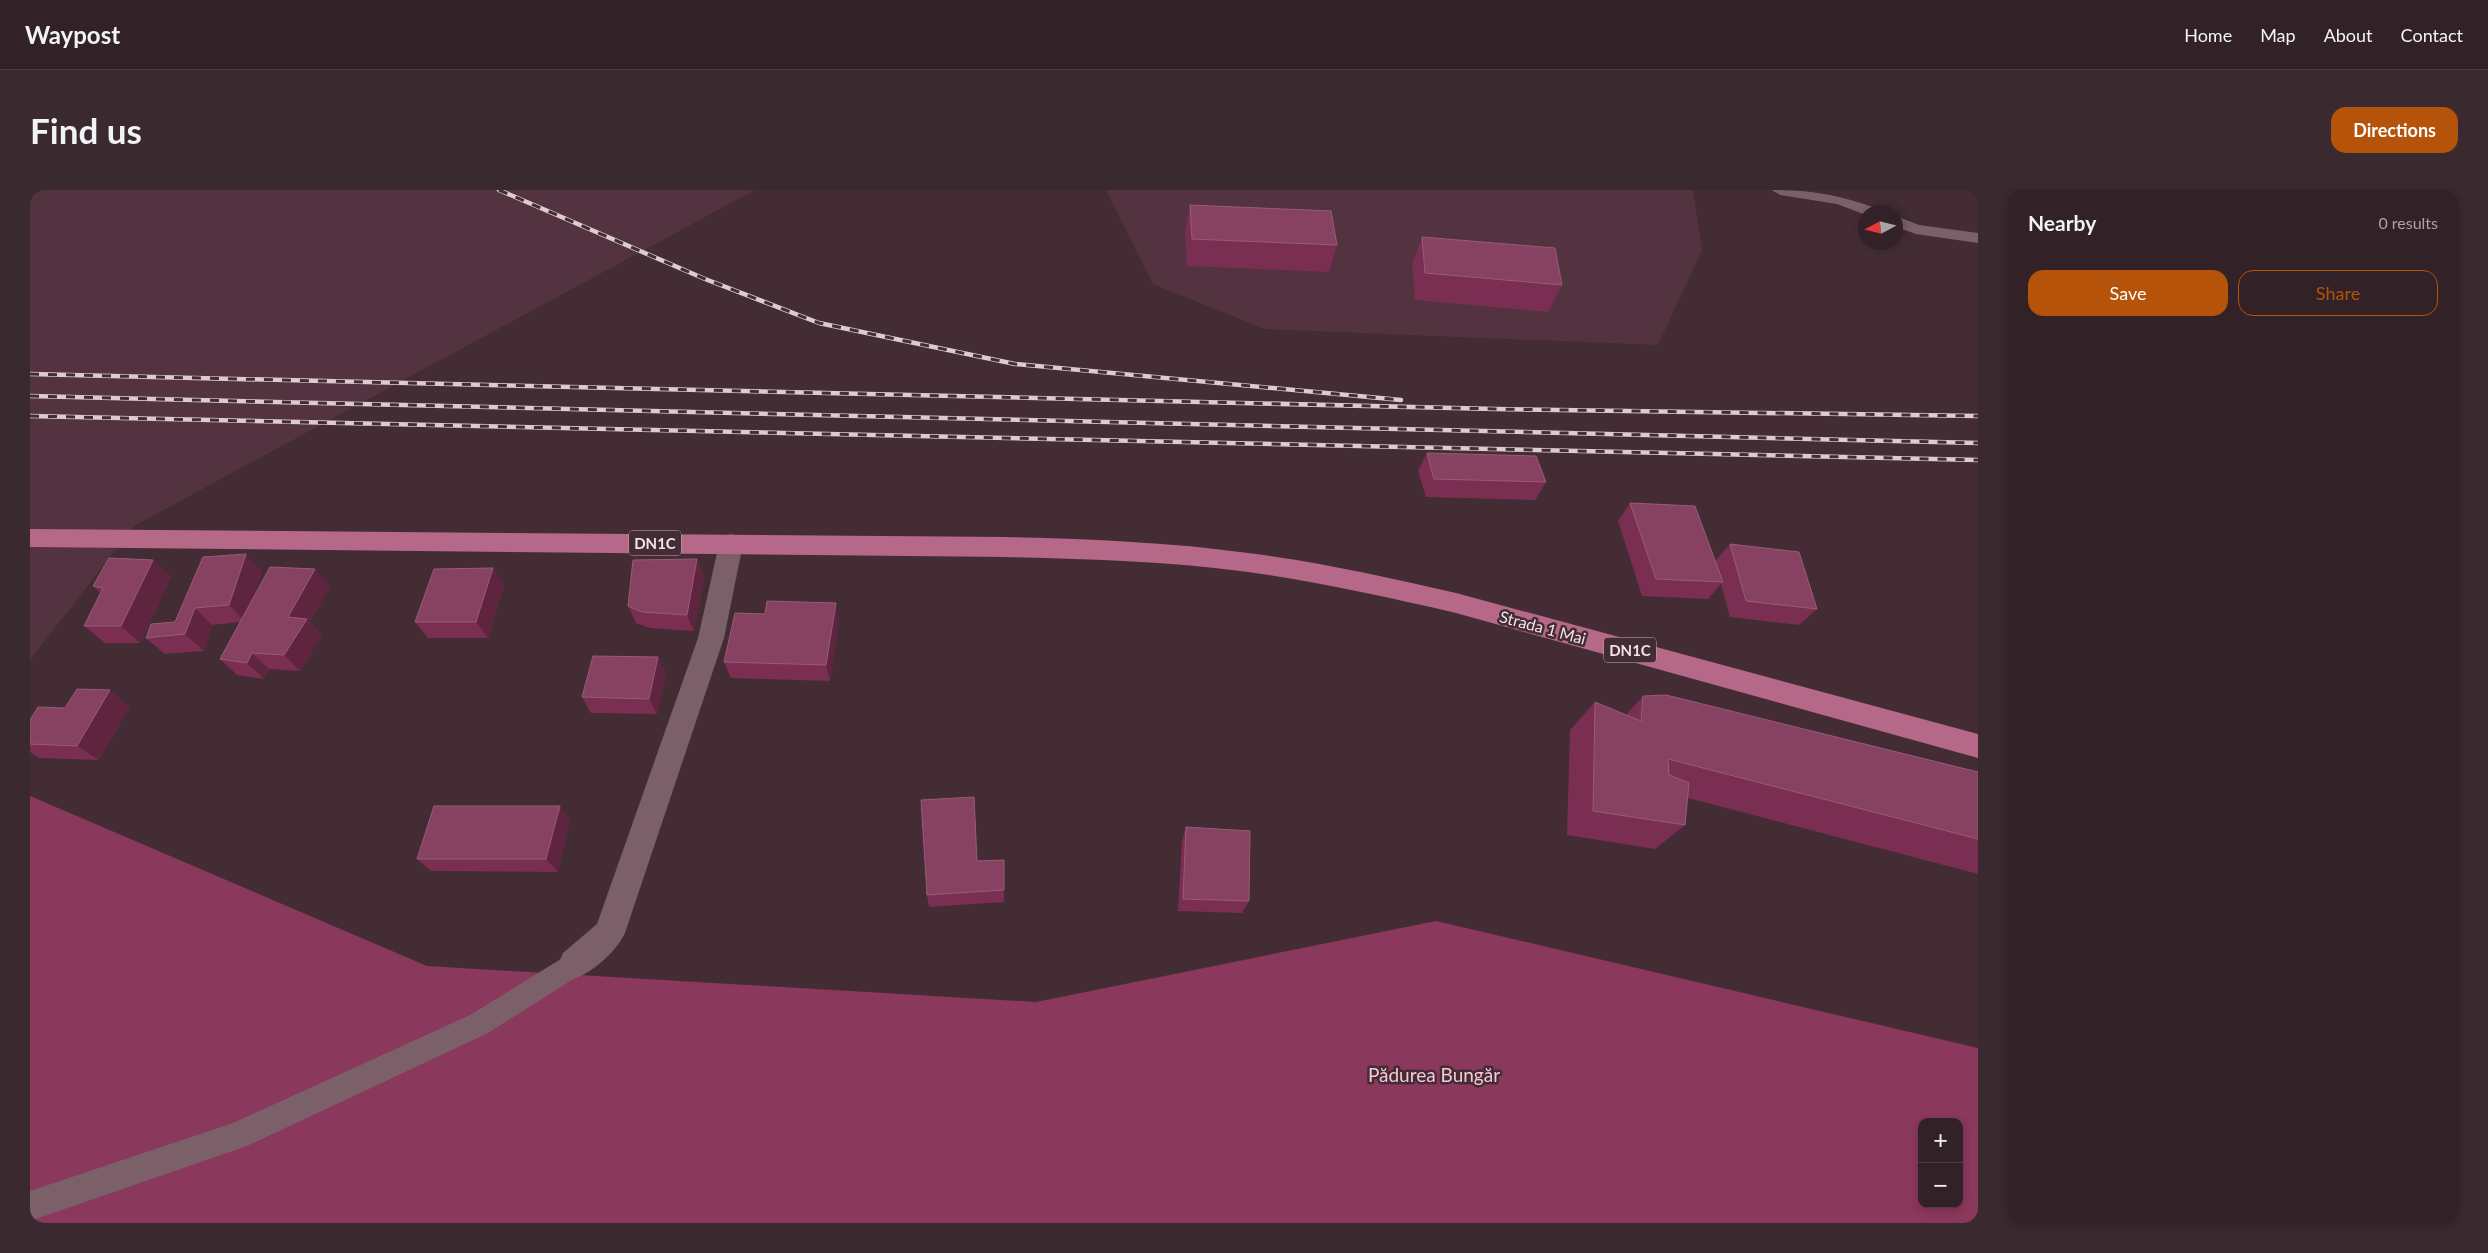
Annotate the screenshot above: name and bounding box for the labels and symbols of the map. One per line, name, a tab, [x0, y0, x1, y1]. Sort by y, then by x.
north arrow	[1858, 205, 1903, 250]
road number: DN1C	[629, 530, 681, 556]
street label: Strada 1 Mai	[1498, 606, 1588, 648]
road number: DN1C	[1604, 638, 1656, 662]
park label: Pădurea Bungăr	[1368, 1063, 1500, 1086]

